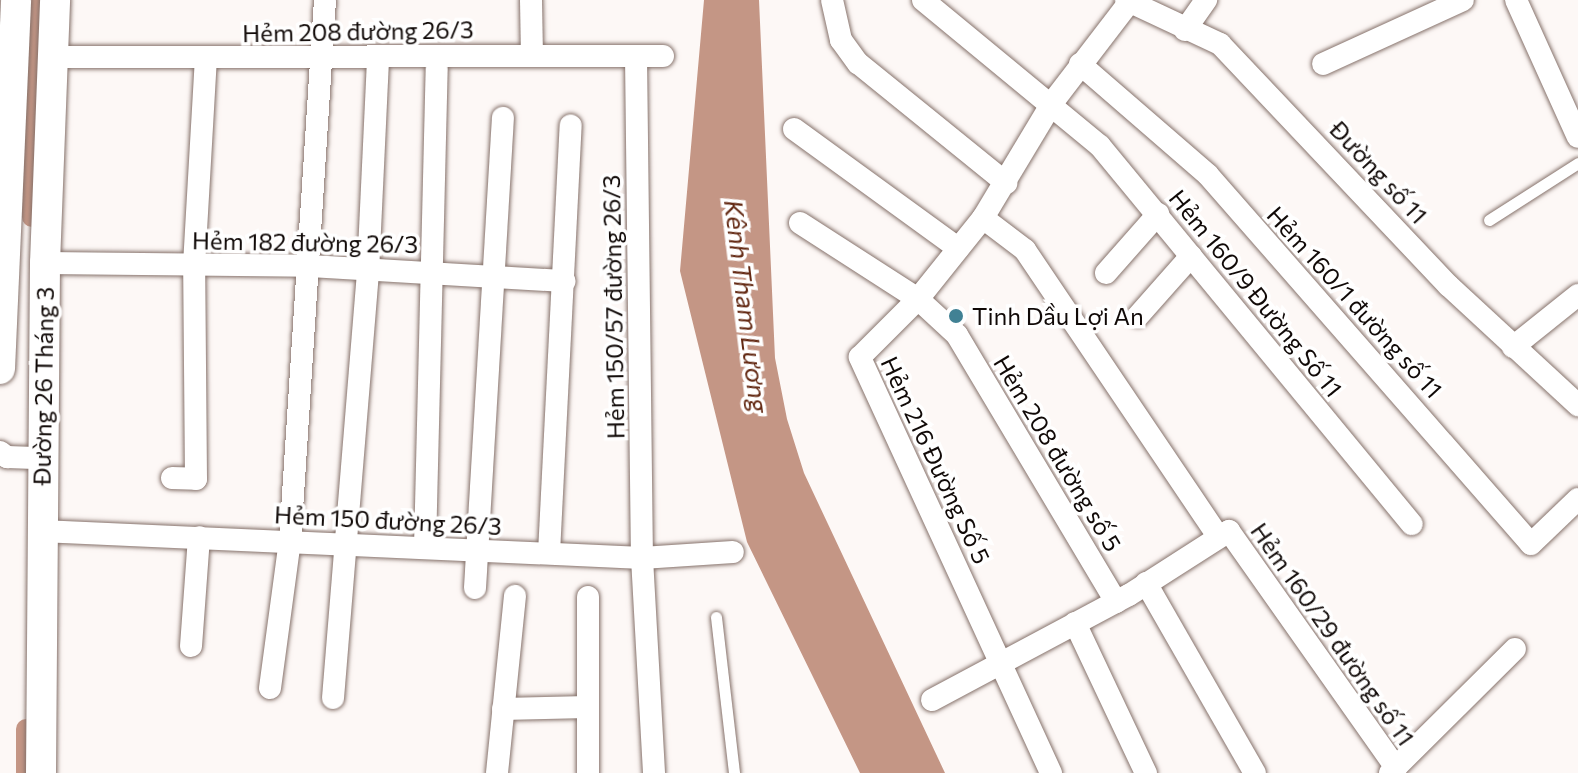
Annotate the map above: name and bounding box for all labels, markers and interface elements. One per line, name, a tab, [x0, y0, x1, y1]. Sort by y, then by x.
street label: Hẻm 208 đường 26/3	[242, 15, 474, 47]
street label: Đường số 11	[1324, 115, 1434, 229]
street label: Hẻm 150/57 đường 26/3	[596, 175, 630, 439]
street label: Hẻm 160/9 Đường Số 11	[1164, 184, 1348, 402]
water label: Kênh Tham Lương	[718, 198, 776, 414]
street label: Hẻm 160/1 đường số 11	[1261, 200, 1449, 404]
street label: Hẻm 182 đường 26/3	[192, 226, 418, 258]
street label: Đường 26 Tháng 3	[27, 287, 59, 485]
place label: Tinh Dầu Lợi An	[972, 302, 1144, 330]
marker: Tinh Dầu Lợi An	[947, 307, 965, 325]
street label: Hẻm 208 đường số 5	[988, 350, 1128, 556]
street label: Hẻm 216 Đường Số 5	[875, 352, 997, 568]
street label: Hẻm 150 đường 26/3	[274, 500, 502, 540]
street label: Hẻm 160/29 đường số 11	[1245, 517, 1421, 751]

